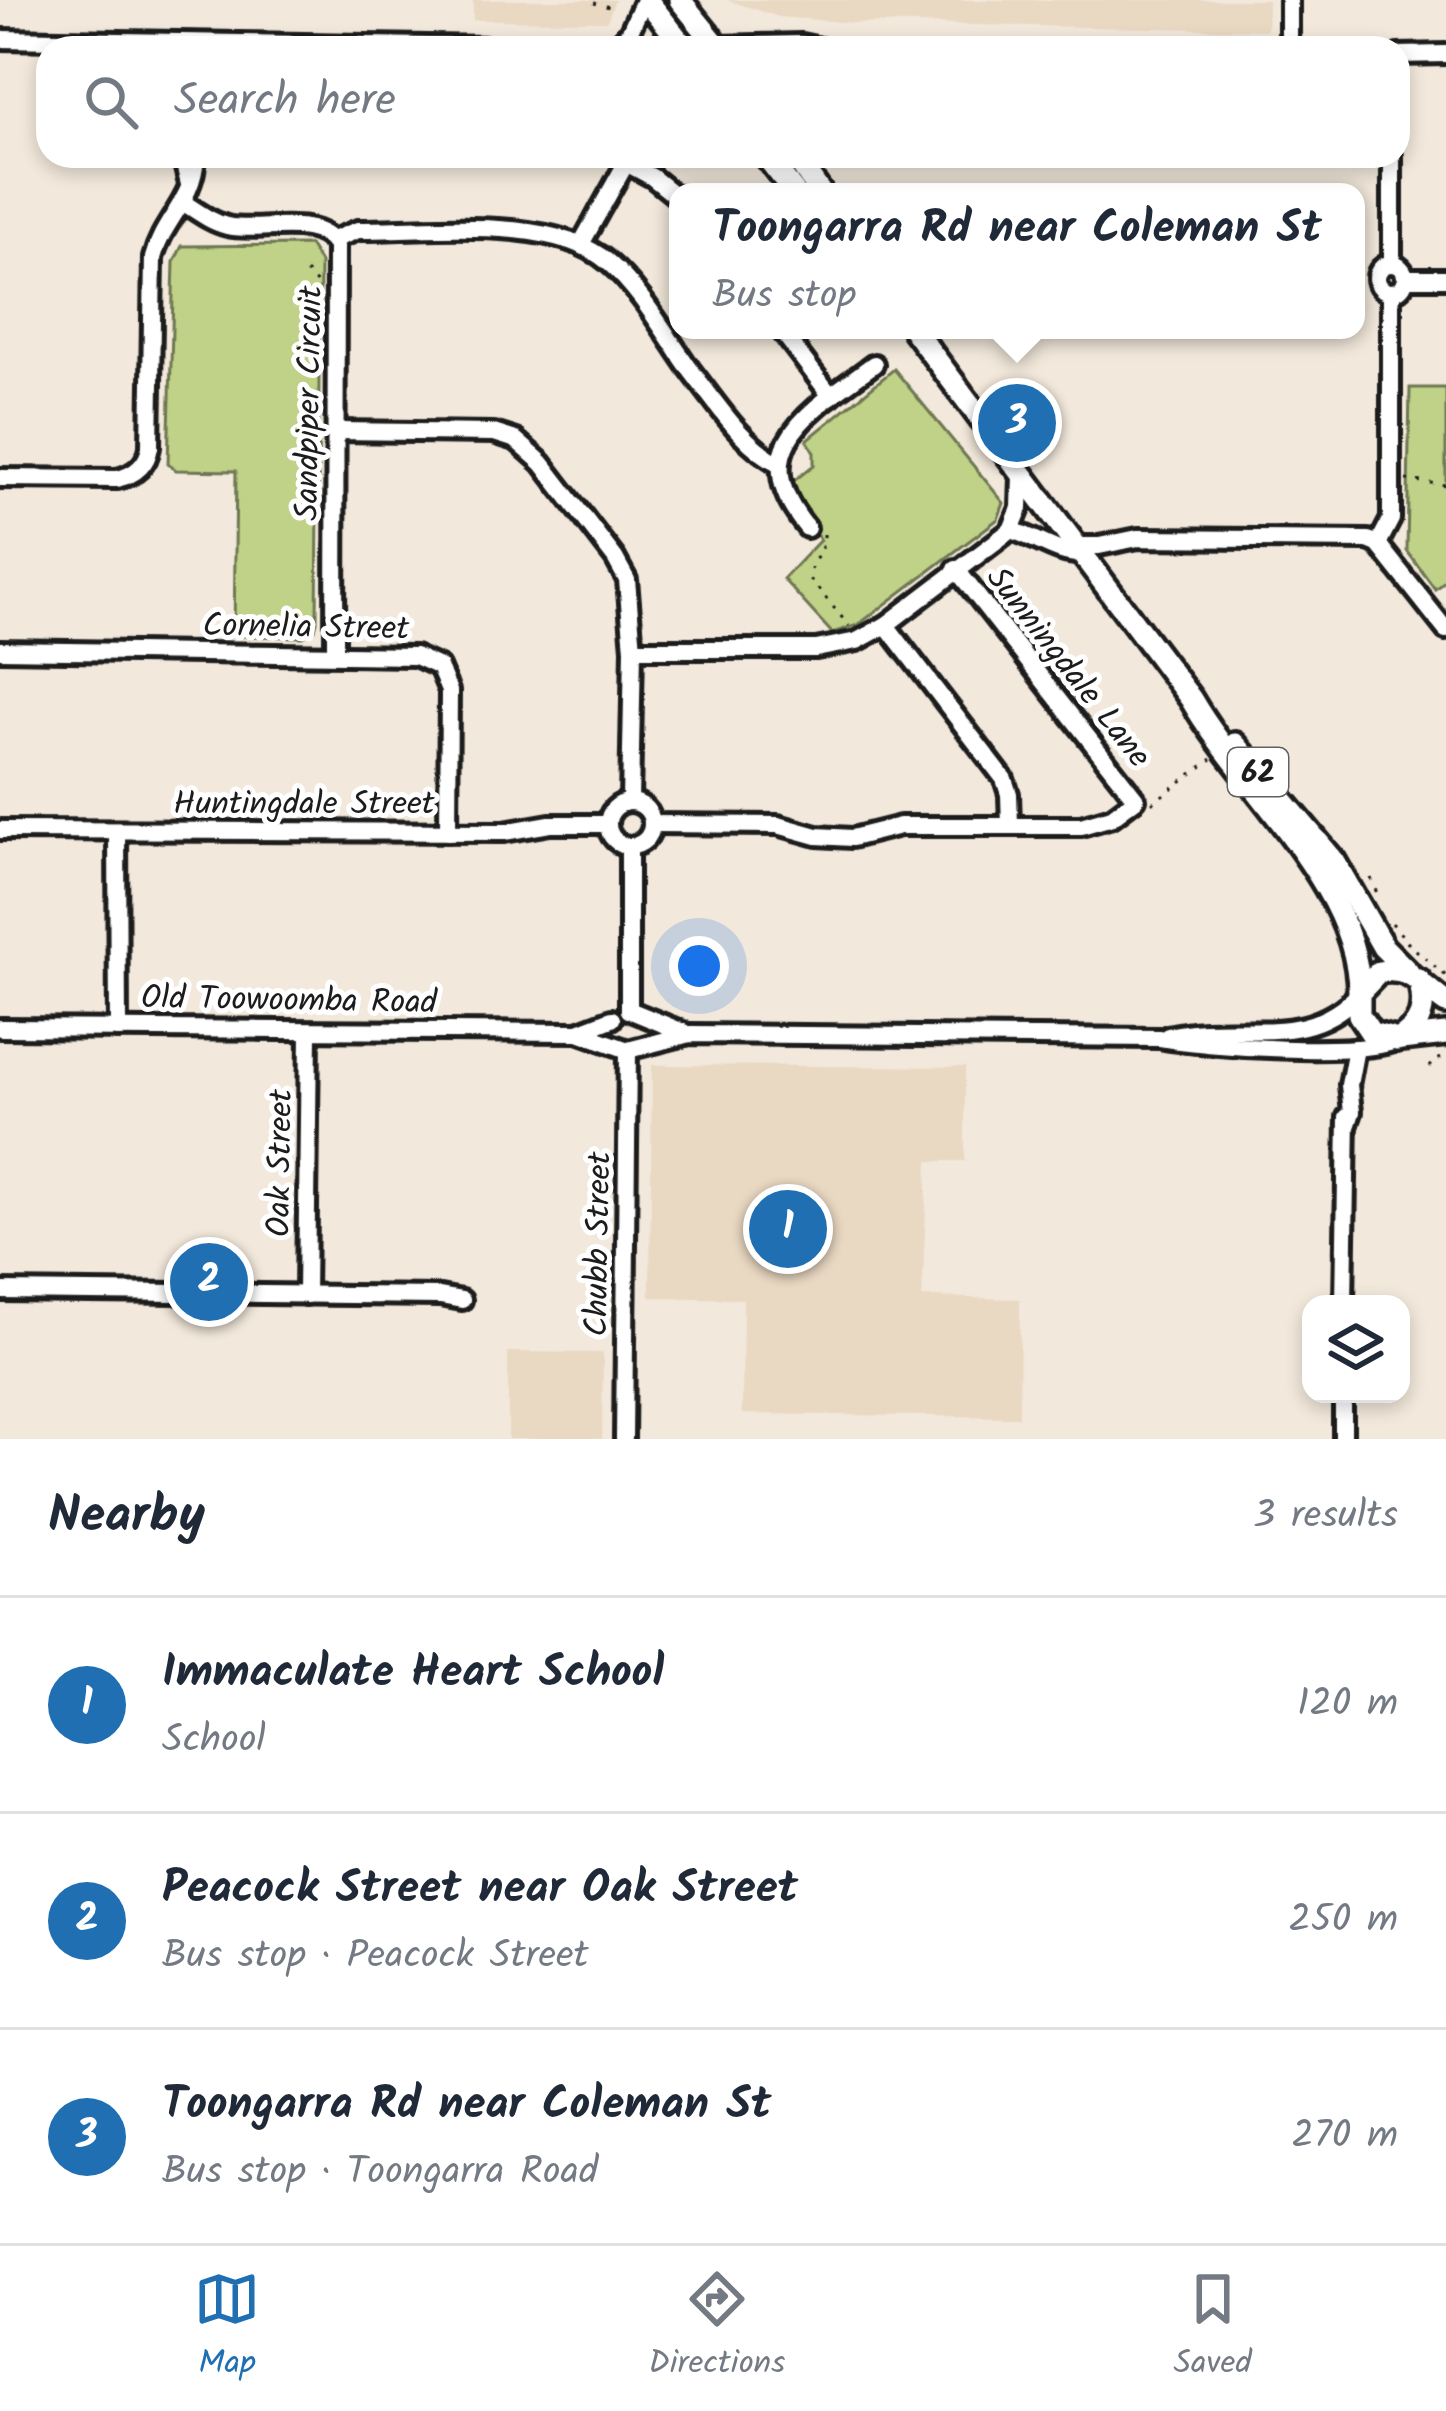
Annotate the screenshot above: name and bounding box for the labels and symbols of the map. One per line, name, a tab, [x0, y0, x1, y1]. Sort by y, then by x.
street label: Sandpiper Circuit	[282, 284, 339, 521]
pin: 3	[978, 378, 1056, 468]
street label: Sunningdale Lane	[971, 556, 1163, 781]
street label: Cornelia Street	[202, 600, 411, 657]
road number: 62	[1228, 748, 1288, 796]
street label: Huntingdale Street	[173, 779, 436, 832]
your location	[669, 936, 729, 996]
street label: Old Toowoomba Road	[140, 972, 439, 1031]
street label: Oak Street	[254, 1087, 309, 1238]
street label: Chubb Street	[571, 1150, 628, 1337]
pin: 1	[749, 1184, 827, 1274]
pin: 2	[170, 1237, 248, 1327]

